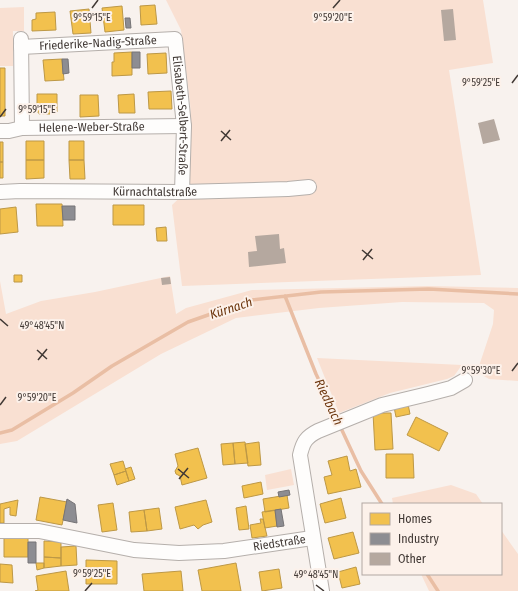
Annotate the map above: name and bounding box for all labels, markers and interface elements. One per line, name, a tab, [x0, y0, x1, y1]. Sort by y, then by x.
text: 9°59'15"E	[73, 12, 111, 24]
text: 9°59'20"E	[314, 12, 353, 24]
street label: Friederike-Nadig-Straße	[39, 33, 157, 53]
street label: Elisabeth-Selbert-Straße	[170, 55, 191, 176]
text: 9°59'25"E	[462, 77, 500, 89]
text: 9°59'15"E	[18, 104, 56, 116]
street label: Helene-Weber-Straße	[39, 119, 145, 135]
street label: Kürnachtalstraße	[113, 185, 197, 199]
water label: Kürnach	[208, 294, 254, 322]
text: 49°48'45"N	[20, 320, 64, 332]
text: 9°59'30"E	[462, 365, 501, 377]
water label: Riedbach	[312, 376, 346, 428]
text: 9°59'20"E	[18, 392, 57, 404]
legend	[362, 503, 502, 575]
text: Homes	[398, 512, 432, 526]
street label: Riedstraße	[252, 532, 307, 554]
text: Industry	[398, 532, 439, 546]
text: Other	[398, 552, 427, 566]
text: 9°59'25"E	[73, 568, 111, 580]
text: 49°48'45"N	[294, 569, 338, 581]

